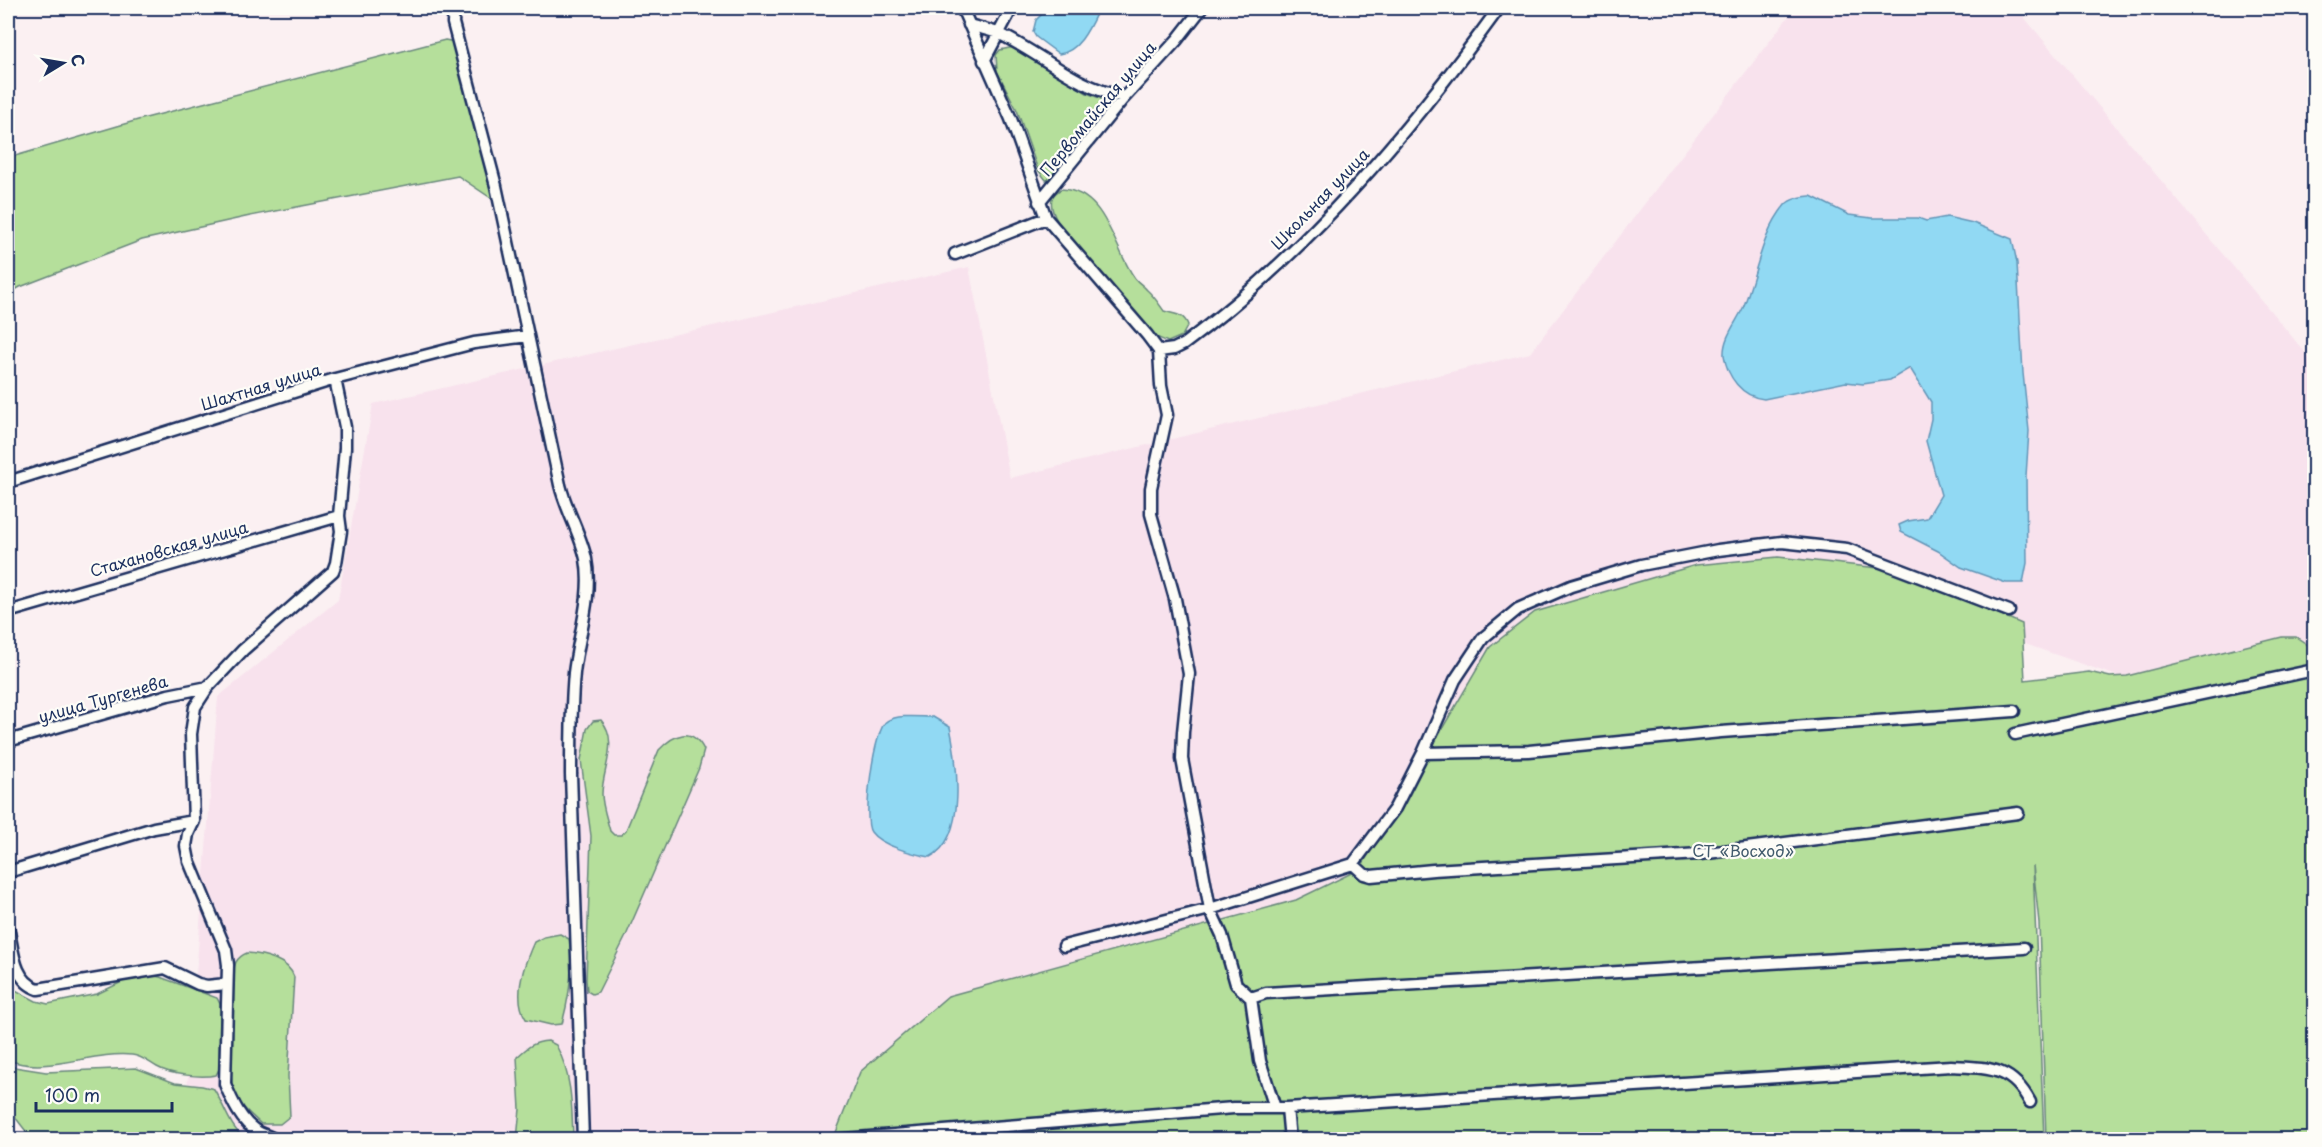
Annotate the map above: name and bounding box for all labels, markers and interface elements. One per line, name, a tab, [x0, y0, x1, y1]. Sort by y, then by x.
north arrow	[33, 33, 93, 93]
street label: Первомайская улица	[1033, 36, 1161, 181]
text: С	[66, 52, 92, 68]
street label: Школьная улица	[1264, 142, 1374, 254]
street label: Шахтная улица	[198, 356, 324, 416]
street label: Стахановская улица	[87, 514, 251, 582]
street label: улица Тургенева	[35, 668, 170, 728]
park label: СТ «Восход»	[1692, 838, 1794, 862]
scale bar	[36, 1075, 172, 1113]
text: 100 m	[45, 1081, 100, 1108]

